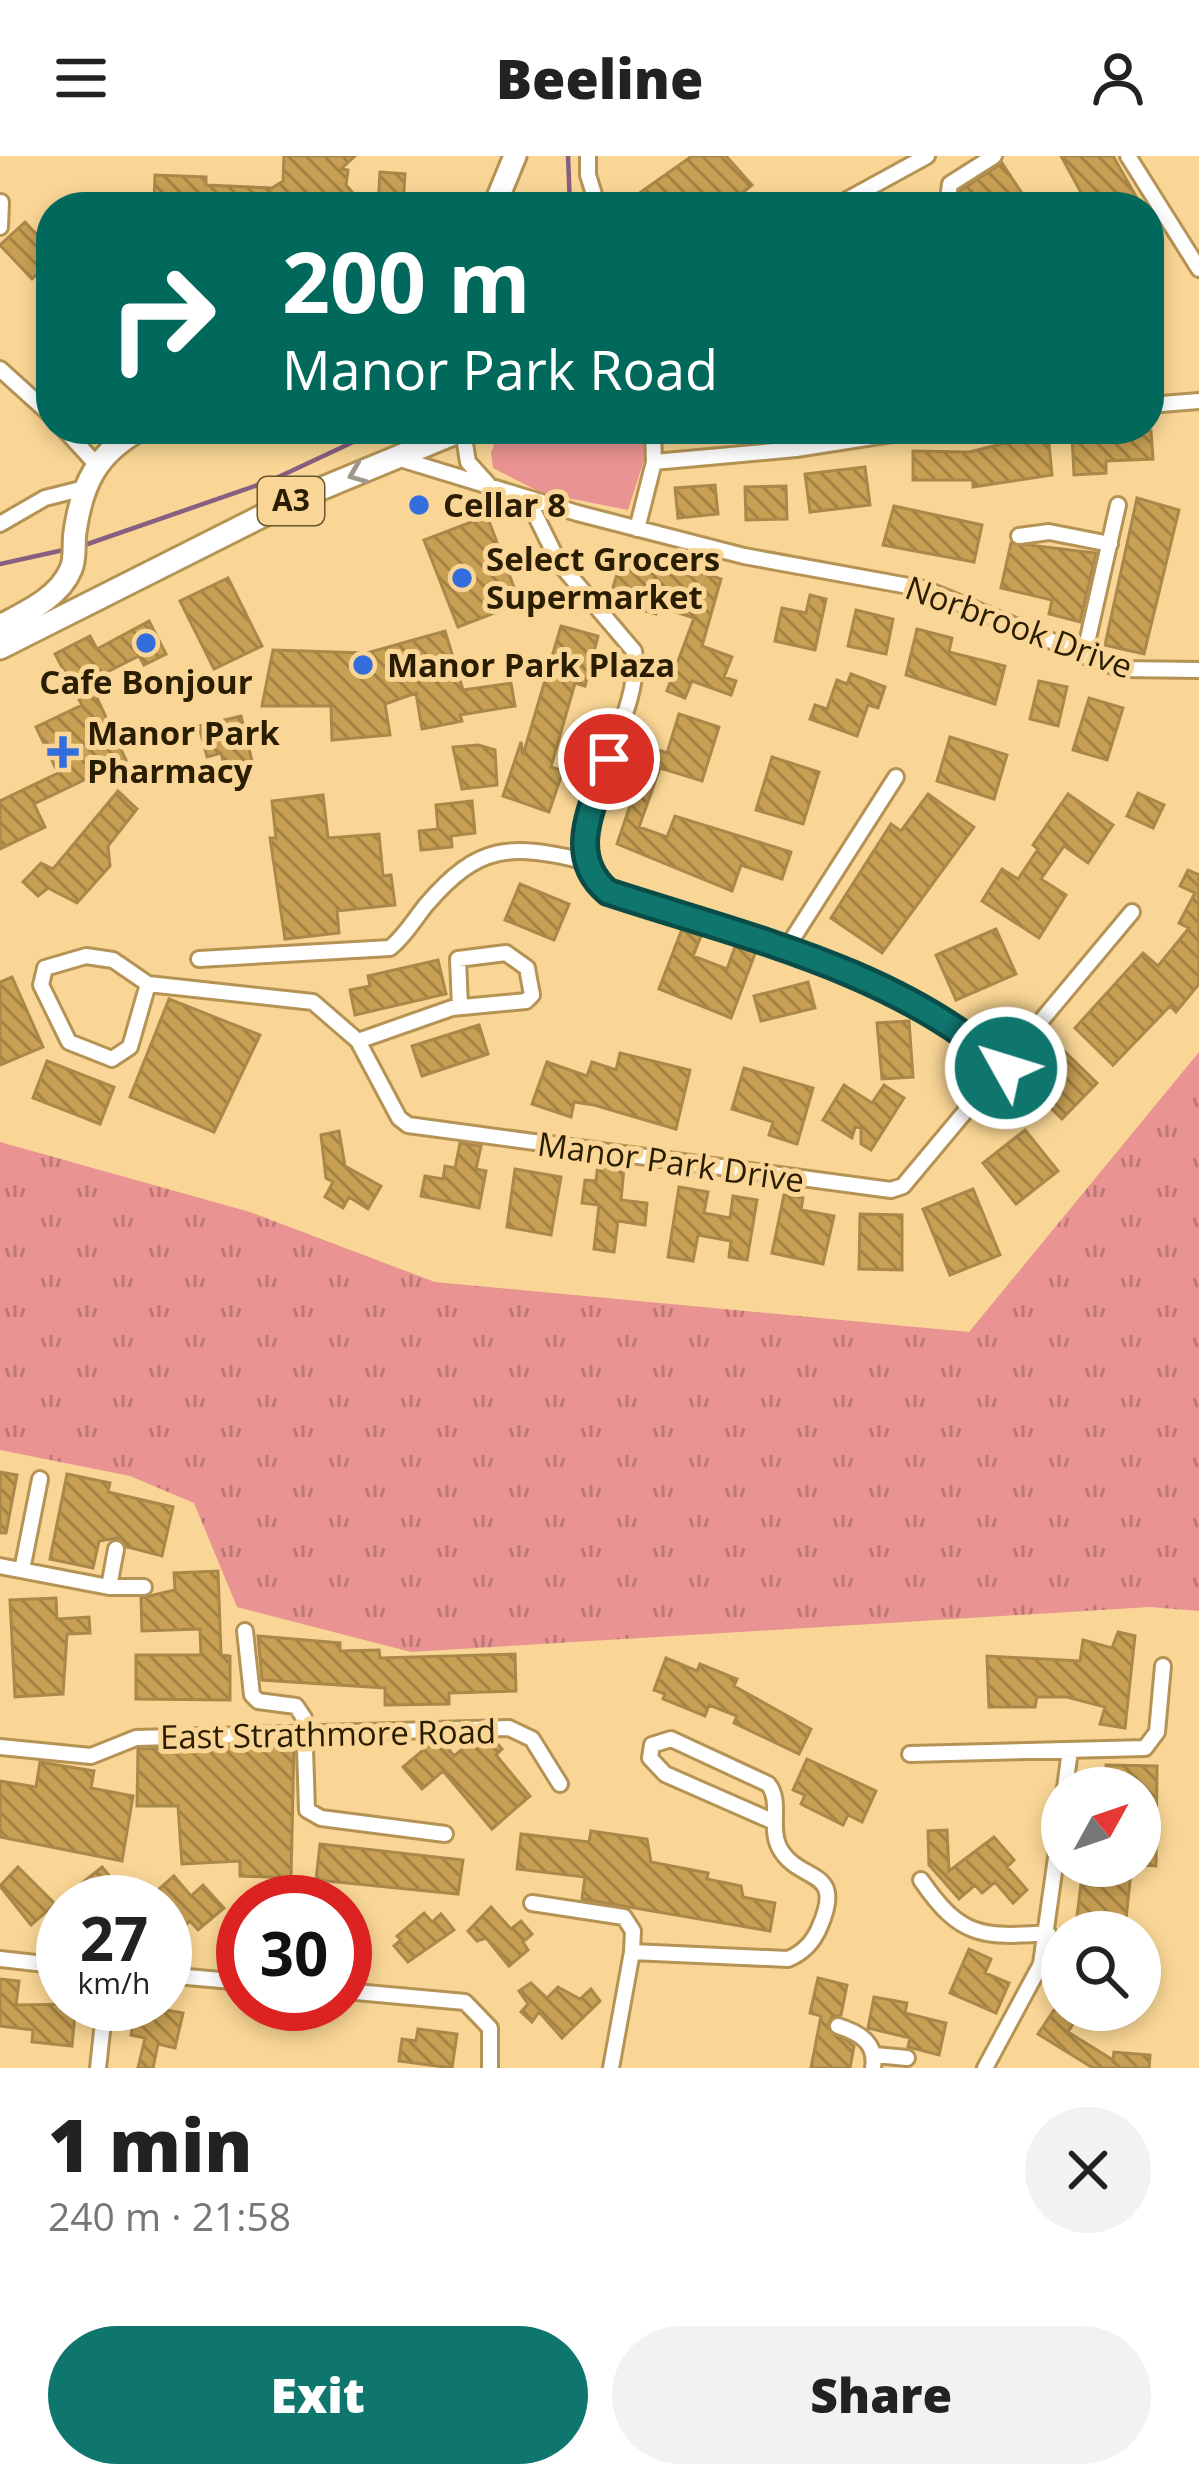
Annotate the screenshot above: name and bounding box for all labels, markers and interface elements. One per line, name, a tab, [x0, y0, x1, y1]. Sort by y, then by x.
text: Beeline	[496, 41, 703, 115]
icon: menu	[48, 45, 114, 111]
icon: person	[1085, 45, 1151, 111]
text: 200 m	[282, 223, 530, 338]
icon: right	[84, 240, 240, 396]
text: Manor Park Road	[282, 332, 718, 406]
one-way arrow	[348, 459, 369, 484]
road number: A3	[258, 477, 324, 525]
place label: Cellar 8	[443, 482, 566, 527]
marker: Cellar 8	[406, 492, 432, 518]
place label: Select Grocers Supermarket	[486, 536, 720, 619]
marker: Select Grocers Supermarket	[449, 565, 475, 591]
street label: Norbrook Drive	[900, 565, 1139, 688]
marker: Cafe Bonjour	[133, 630, 159, 656]
place label: Manor Park Plaza	[387, 642, 675, 687]
marker: Manor Park Plaza	[350, 652, 376, 678]
place label: Cafe Bonjour	[39, 659, 253, 704]
pin	[558, 708, 660, 810]
place label: Manor Park Pharmacy	[87, 710, 280, 793]
icon: arrive	[576, 726, 642, 792]
marker: Manor Park Pharmacy	[50, 739, 76, 765]
position arrow	[943, 1005, 1069, 1131]
street label: Manor Park Drive	[535, 1121, 807, 1202]
street label: East Strathmore Road	[160, 1708, 496, 1759]
north arrow	[1041, 1767, 1161, 1887]
map controls	[1041, 1767, 1161, 2031]
speed limit sign: 30	[216, 1875, 372, 2031]
text: 27	[80, 1897, 148, 1979]
button: search	[1041, 1911, 1161, 2031]
text: km/h	[78, 1962, 150, 2003]
text: 1 min	[48, 2095, 253, 2193]
button: close	[1025, 2107, 1151, 2233]
text: 240 m · 21:58	[48, 2189, 291, 2242]
button: Exit	[48, 2326, 588, 2464]
button: Share	[612, 2326, 1151, 2464]

